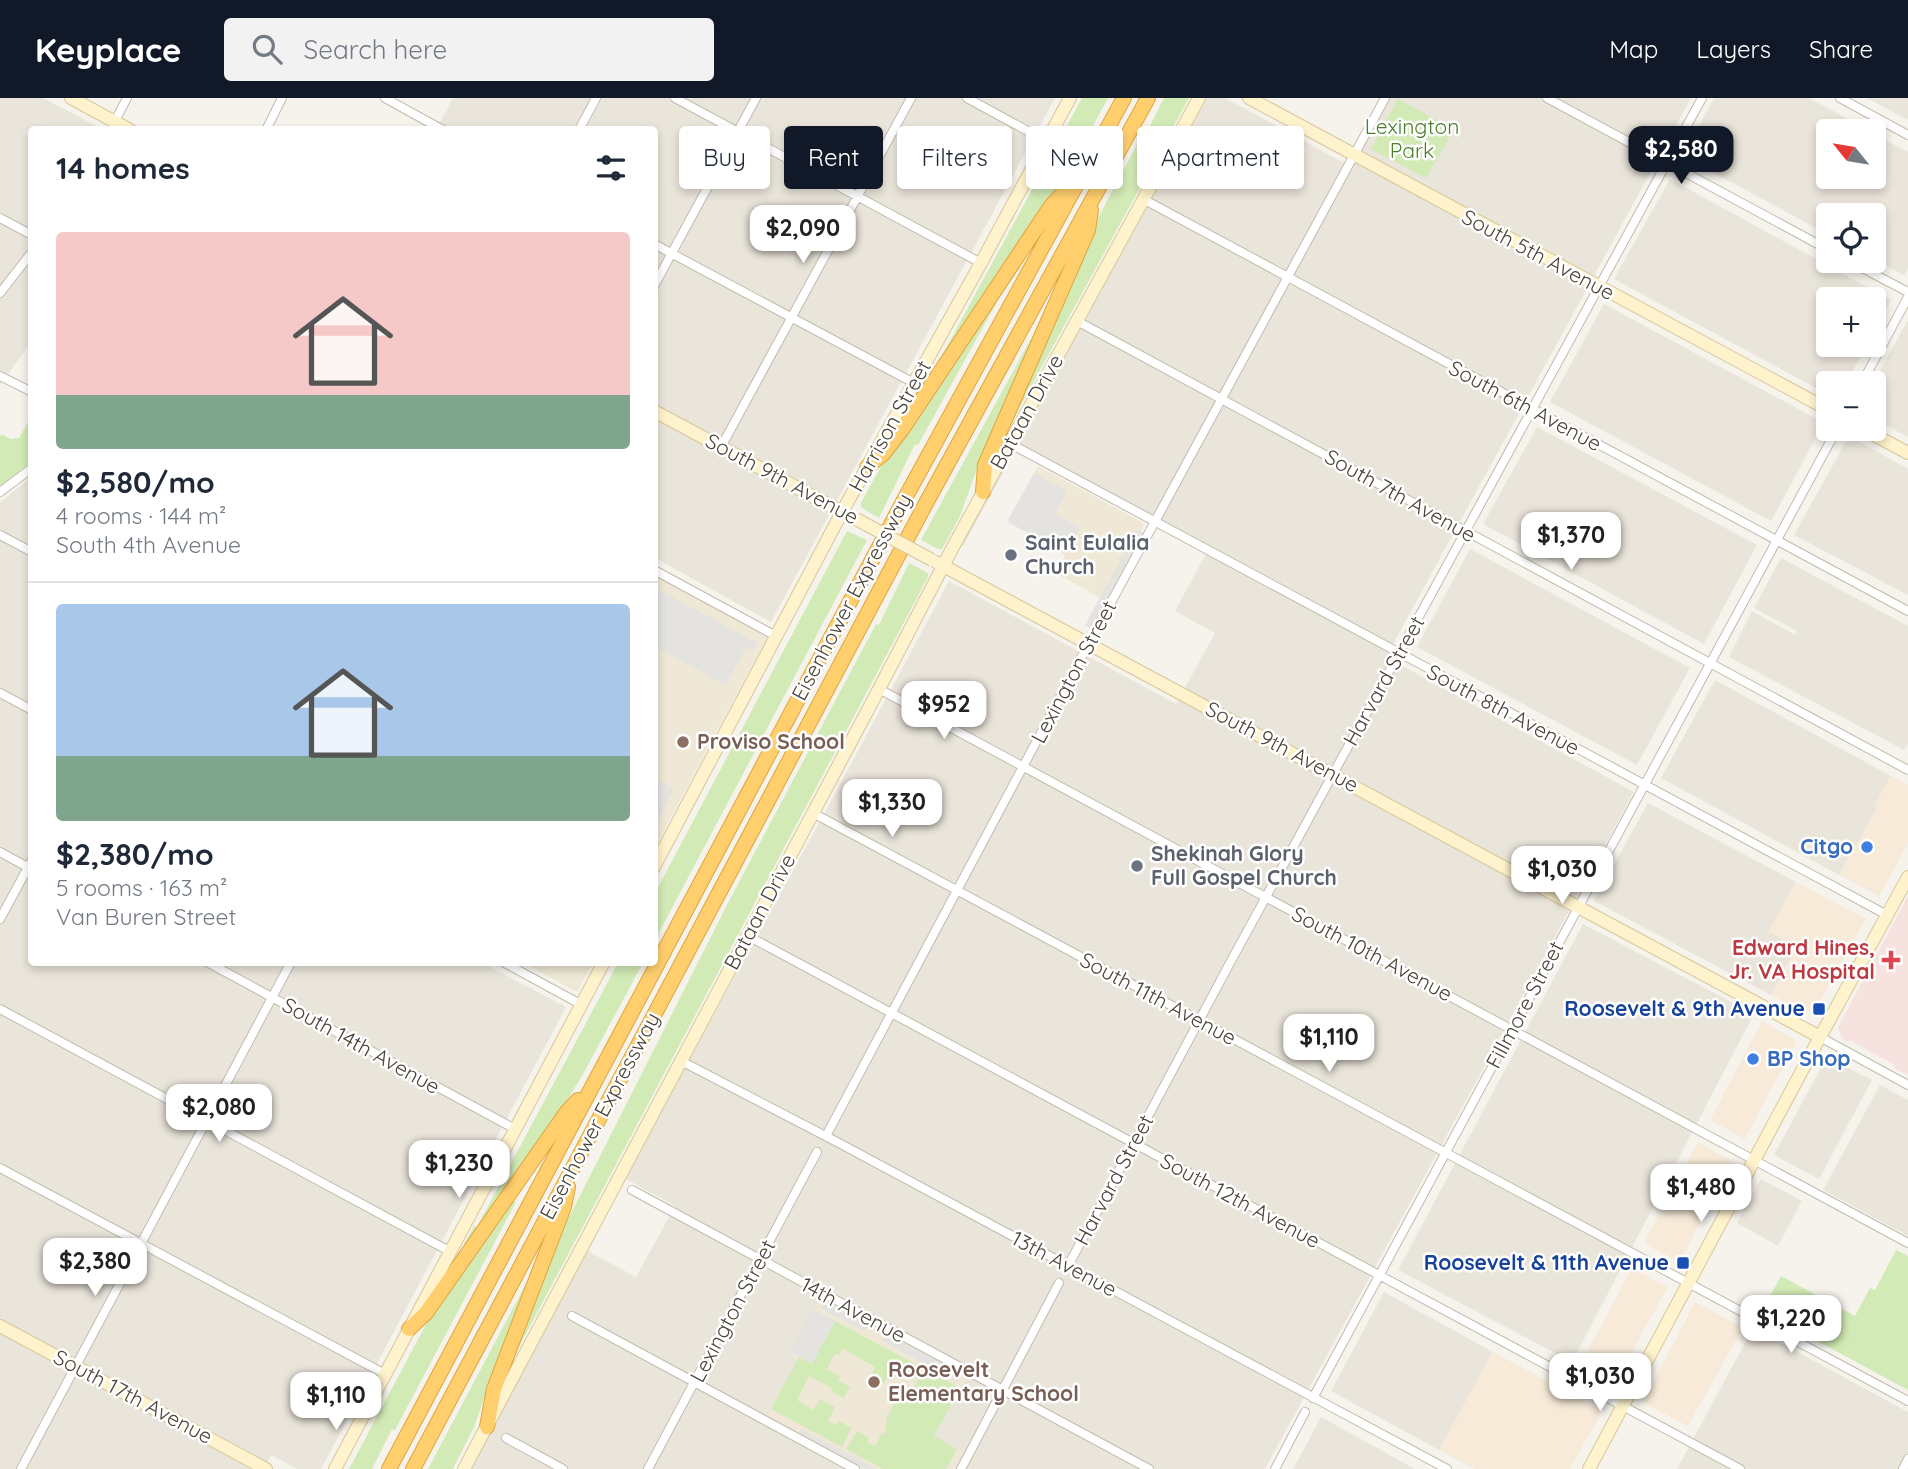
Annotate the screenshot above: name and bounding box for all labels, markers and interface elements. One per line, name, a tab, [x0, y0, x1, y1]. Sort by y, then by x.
search box	[224, 18, 714, 81]
text: Keyplace	[35, 29, 182, 70]
icon: search	[248, 30, 286, 68]
text: Search here	[304, 33, 447, 66]
text: Map	[1609, 34, 1658, 64]
text: Layers	[1696, 34, 1771, 64]
text: Share	[1809, 34, 1873, 64]
park label: Lexington Park	[1365, 113, 1459, 163]
north arrow	[1816, 119, 1886, 189]
map controls	[1816, 119, 1886, 441]
chip: Buy	[679, 126, 770, 189]
chip: Rent	[784, 126, 883, 189]
chip: Filters	[897, 126, 1012, 189]
chip: New	[1026, 126, 1123, 189]
chip: Apartment	[1137, 126, 1304, 189]
pin: $2,580	[1624, 126, 1738, 186]
text: $2,580	[1644, 134, 1718, 163]
text: 14 homes	[56, 149, 190, 187]
icon: filters	[592, 149, 630, 187]
street label: South 5th Avenue	[1458, 203, 1619, 305]
button: locate	[1816, 203, 1886, 273]
pin: $2,090	[746, 206, 860, 265]
text: $2,090	[766, 213, 840, 242]
icon: home	[280, 278, 406, 404]
button: +	[1816, 287, 1886, 357]
street label: Bataan Drive	[984, 349, 1068, 474]
street label: South 6th Avenue	[1445, 354, 1606, 456]
street label: Harrison Street	[842, 355, 936, 496]
button: −	[1816, 371, 1886, 441]
street label: South 9th Avenue	[702, 427, 863, 529]
street label: South 7th Avenue	[1320, 443, 1481, 547]
text: $2,580/mo	[56, 463, 215, 501]
street label: Eisenhower Expressway	[785, 488, 917, 705]
text: 4 rooms · 144 m²	[56, 501, 226, 530]
pin: $1,370	[1514, 512, 1628, 572]
text: $1,370	[1537, 520, 1605, 549]
place label: Saint Eulalia Church	[1025, 529, 1149, 579]
text: South 4th Avenue	[56, 530, 241, 559]
marker: Saint Eulalia Church	[1003, 547, 1019, 563]
street label: Lexington Street	[1025, 596, 1122, 747]
street label: Harvard Street	[1337, 611, 1429, 750]
icon: home	[280, 650, 406, 776]
street label: South 8th Avenue	[1423, 658, 1584, 760]
pin: $952	[903, 682, 985, 741]
text: $952	[917, 689, 971, 718]
street label: South 9th Avenue	[1202, 695, 1363, 797]
place label: Proviso School	[697, 728, 845, 754]
marker: Proviso School	[675, 734, 691, 750]
pin: $1,330	[835, 780, 949, 839]
text: $1,330	[858, 787, 926, 816]
place label: Citgo	[1800, 833, 1853, 859]
text: $2,380/mo	[56, 835, 214, 873]
marker: Citgo	[1859, 839, 1875, 855]
place label: Shekinah Glory Full Gospel Church	[1151, 840, 1337, 890]
pin: $1,030	[1505, 846, 1619, 906]
street label: Bataan Drive	[718, 849, 801, 974]
text: $1,030	[1527, 854, 1597, 883]
marker: Shekinah Glory Full Gospel Church	[1129, 858, 1145, 874]
text: 5 rooms · 163 m²	[56, 873, 227, 902]
street label: South 10th Avenue	[1288, 900, 1457, 1006]
text: Van Buren Street	[56, 902, 236, 931]
place label: Edward Hines, Jr. VA Hospital	[1729, 934, 1875, 984]
street label: Fillmore Street	[1480, 936, 1569, 1073]
street label: South 11th Avenue	[1076, 946, 1241, 1050]
marker: Edward Hines, Jr. VA Hospital	[1881, 950, 1901, 970]
street label: South 14th Avenue	[278, 991, 445, 1099]
place label: Roosevelt & 9th Avenue	[1564, 995, 1805, 1021]
marker: Roosevelt & 9th Avenue	[1811, 1001, 1827, 1017]
street label: Eisenhower Expressway	[533, 1007, 665, 1224]
pin: $1,110	[1272, 1014, 1386, 1074]
text: $1,110	[1299, 1022, 1359, 1051]
place label: BP Shop	[1767, 1045, 1850, 1071]
marker: BP Shop	[1745, 1051, 1761, 1067]
pin: $2,080	[162, 1084, 276, 1144]
text: $2,080	[182, 1092, 256, 1121]
street label: Harvard Street	[1068, 1110, 1158, 1249]
pin: $1,230	[402, 1140, 516, 1200]
street label: South 12th Avenue	[1156, 1147, 1325, 1253]
text: $1,230	[425, 1148, 493, 1177]
pin: $1,480	[1644, 1164, 1758, 1224]
text: $1,480	[1666, 1172, 1736, 1201]
street label: 13th Avenue	[1007, 1225, 1122, 1302]
street label: Lexington Street	[684, 1235, 781, 1386]
pin: $2,380	[38, 1238, 152, 1298]
text: $2,380	[59, 1246, 131, 1275]
place label: Roosevelt & 11th Avenue	[1424, 1249, 1669, 1275]
marker: Roosevelt & 11th Avenue	[1675, 1255, 1691, 1271]
street label: 14th Avenue	[797, 1271, 910, 1348]
pin: $1,220	[1734, 1296, 1848, 1355]
text: $1,220	[1756, 1303, 1826, 1332]
street label: South 17th Avenue	[50, 1343, 217, 1449]
pin: $1,030	[1543, 1354, 1657, 1413]
place label: Roosevelt Elementary School	[888, 1356, 1079, 1406]
text: $1,030	[1565, 1361, 1635, 1390]
pin: $1,110	[279, 1372, 393, 1432]
marker: Roosevelt Elementary School	[866, 1374, 882, 1390]
text: $1,110	[306, 1380, 366, 1409]

